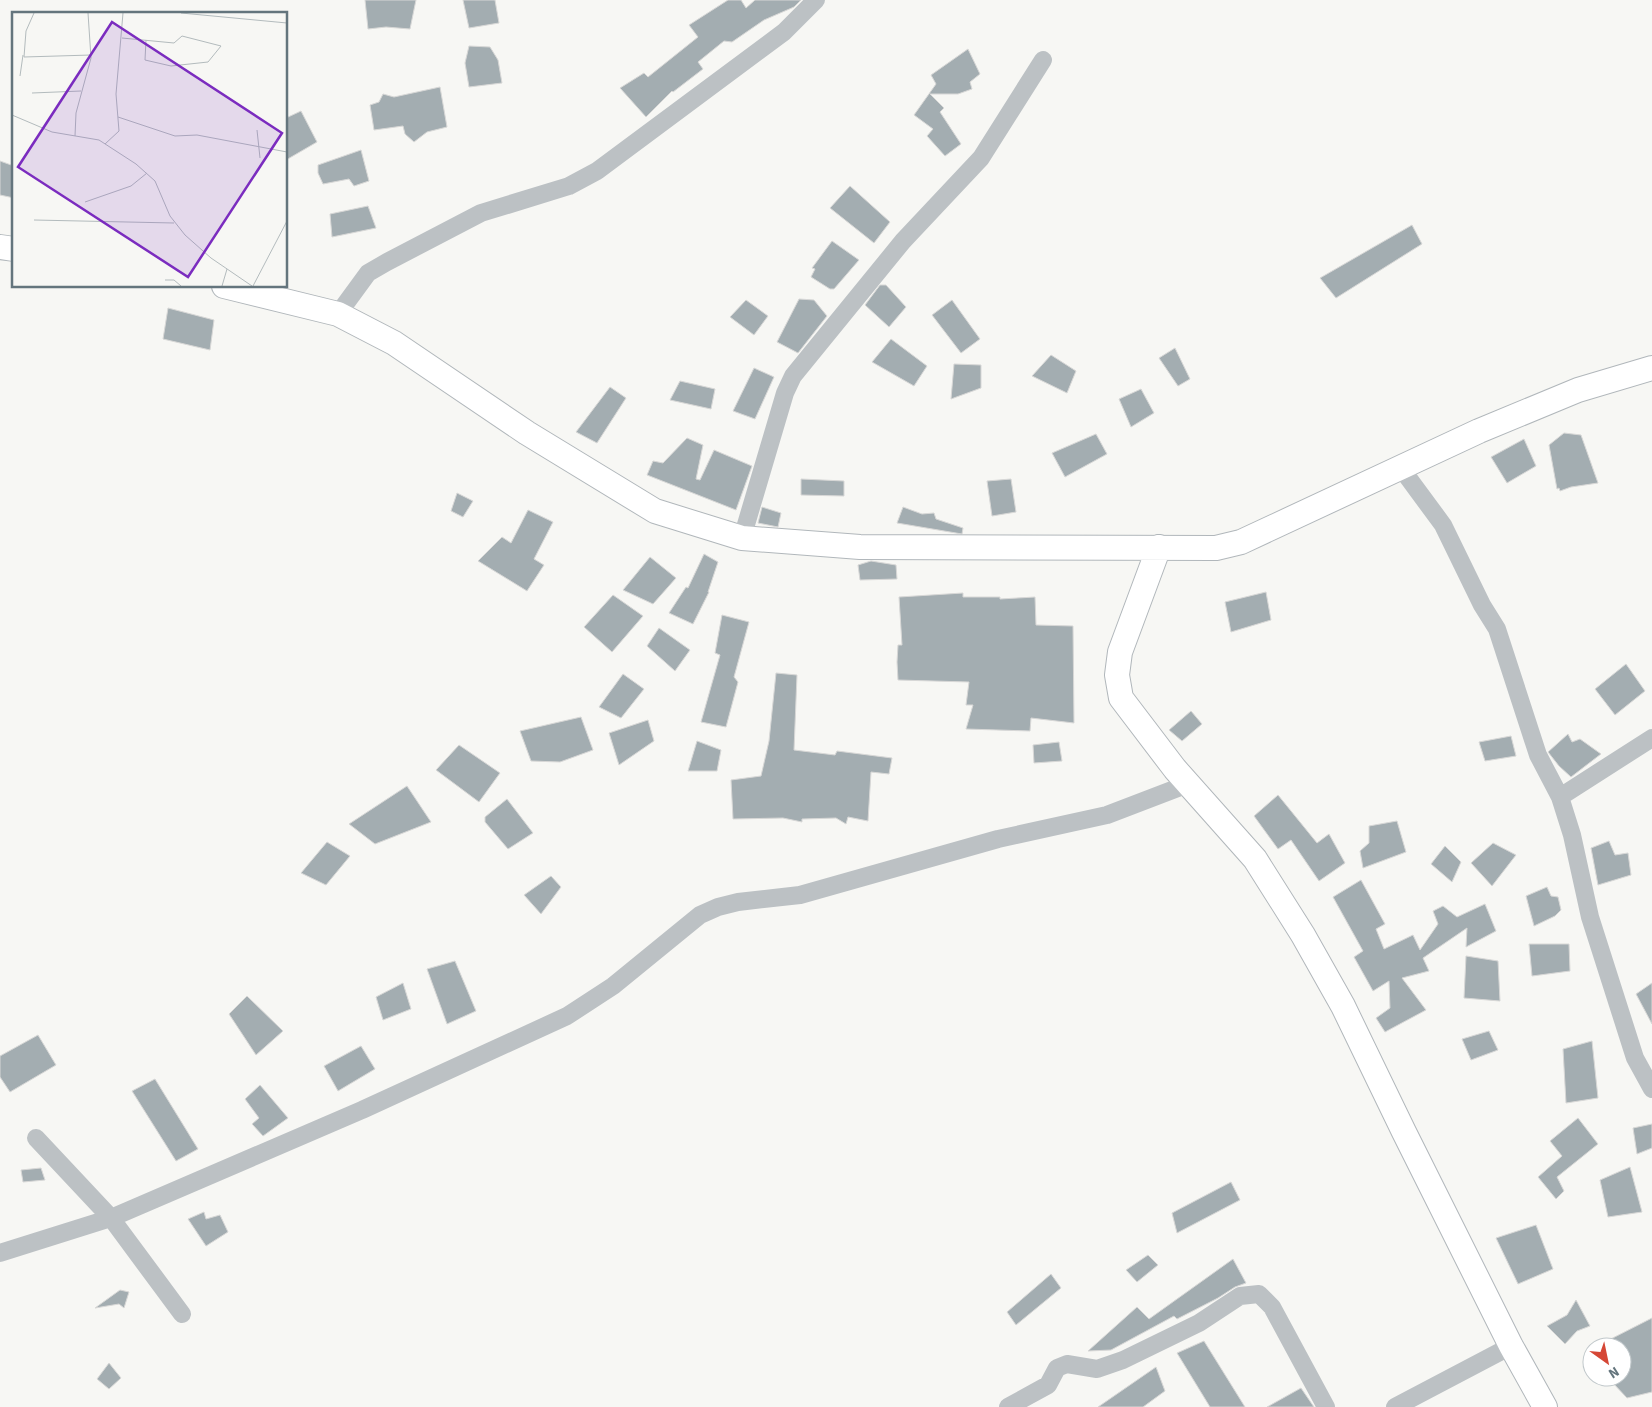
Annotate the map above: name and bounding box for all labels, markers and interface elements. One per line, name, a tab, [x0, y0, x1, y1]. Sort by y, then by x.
inset map	[12, 12, 288, 288]
north arrow	[1582, 1337, 1632, 1387]
text: N	[1604, 1361, 1623, 1383]

